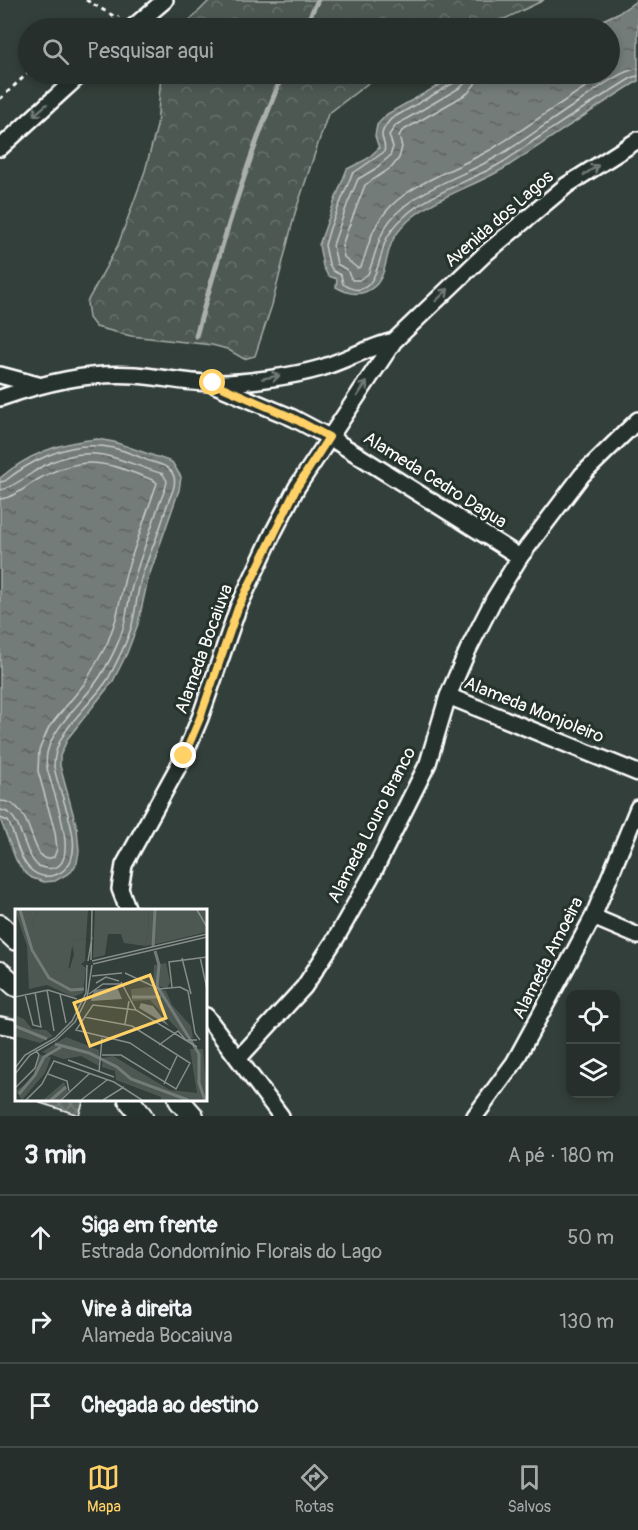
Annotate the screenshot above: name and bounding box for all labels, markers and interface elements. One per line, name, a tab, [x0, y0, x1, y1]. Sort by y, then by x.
search box	[18, 18, 620, 84]
icon: search	[39, 35, 72, 68]
text: Pesquisar aqui	[87, 37, 213, 65]
one-way arrow	[33, 103, 48, 117]
one-way arrow	[582, 164, 599, 176]
street label: Avenida dos Lagos	[440, 165, 558, 273]
one-way arrow	[434, 288, 449, 303]
route start	[199, 369, 225, 395]
one-way arrow	[260, 371, 280, 382]
one-way arrow	[356, 381, 368, 398]
street label: Alameda Cedro Dagua	[359, 427, 511, 533]
street label: Alameda Bocaiuva	[170, 581, 238, 717]
street label: Alameda Monjoleiro	[461, 671, 608, 749]
route end	[170, 742, 196, 768]
street label: Alameda Louro Branco	[323, 743, 421, 907]
street label: Alameda Amoeira	[507, 893, 589, 1023]
inset map	[15, 909, 207, 1101]
map controls	[566, 990, 620, 1098]
button: locate	[566, 990, 620, 1044]
button: layers	[566, 1044, 620, 1098]
text: 3 min	[24, 1139, 86, 1171]
text: A pé · 180 m	[508, 1143, 614, 1168]
text: Siga em frente	[81, 1211, 217, 1239]
icon: ahead	[24, 1221, 57, 1254]
text: 50 m	[567, 1225, 614, 1250]
text: Estrada Condomínio Florais do Lago	[81, 1239, 382, 1264]
text: Vire à direita	[81, 1295, 192, 1323]
icon: right	[24, 1305, 57, 1338]
text: 130 m	[559, 1309, 614, 1334]
text: Alameda Bocaiuva	[81, 1323, 233, 1348]
icon: arrive	[24, 1389, 57, 1422]
text: Chegada ao destino	[81, 1391, 259, 1419]
tab: Mapa	[87, 1461, 121, 1517]
tab: Rotas	[295, 1461, 334, 1517]
tab: Salvos	[508, 1461, 551, 1517]

